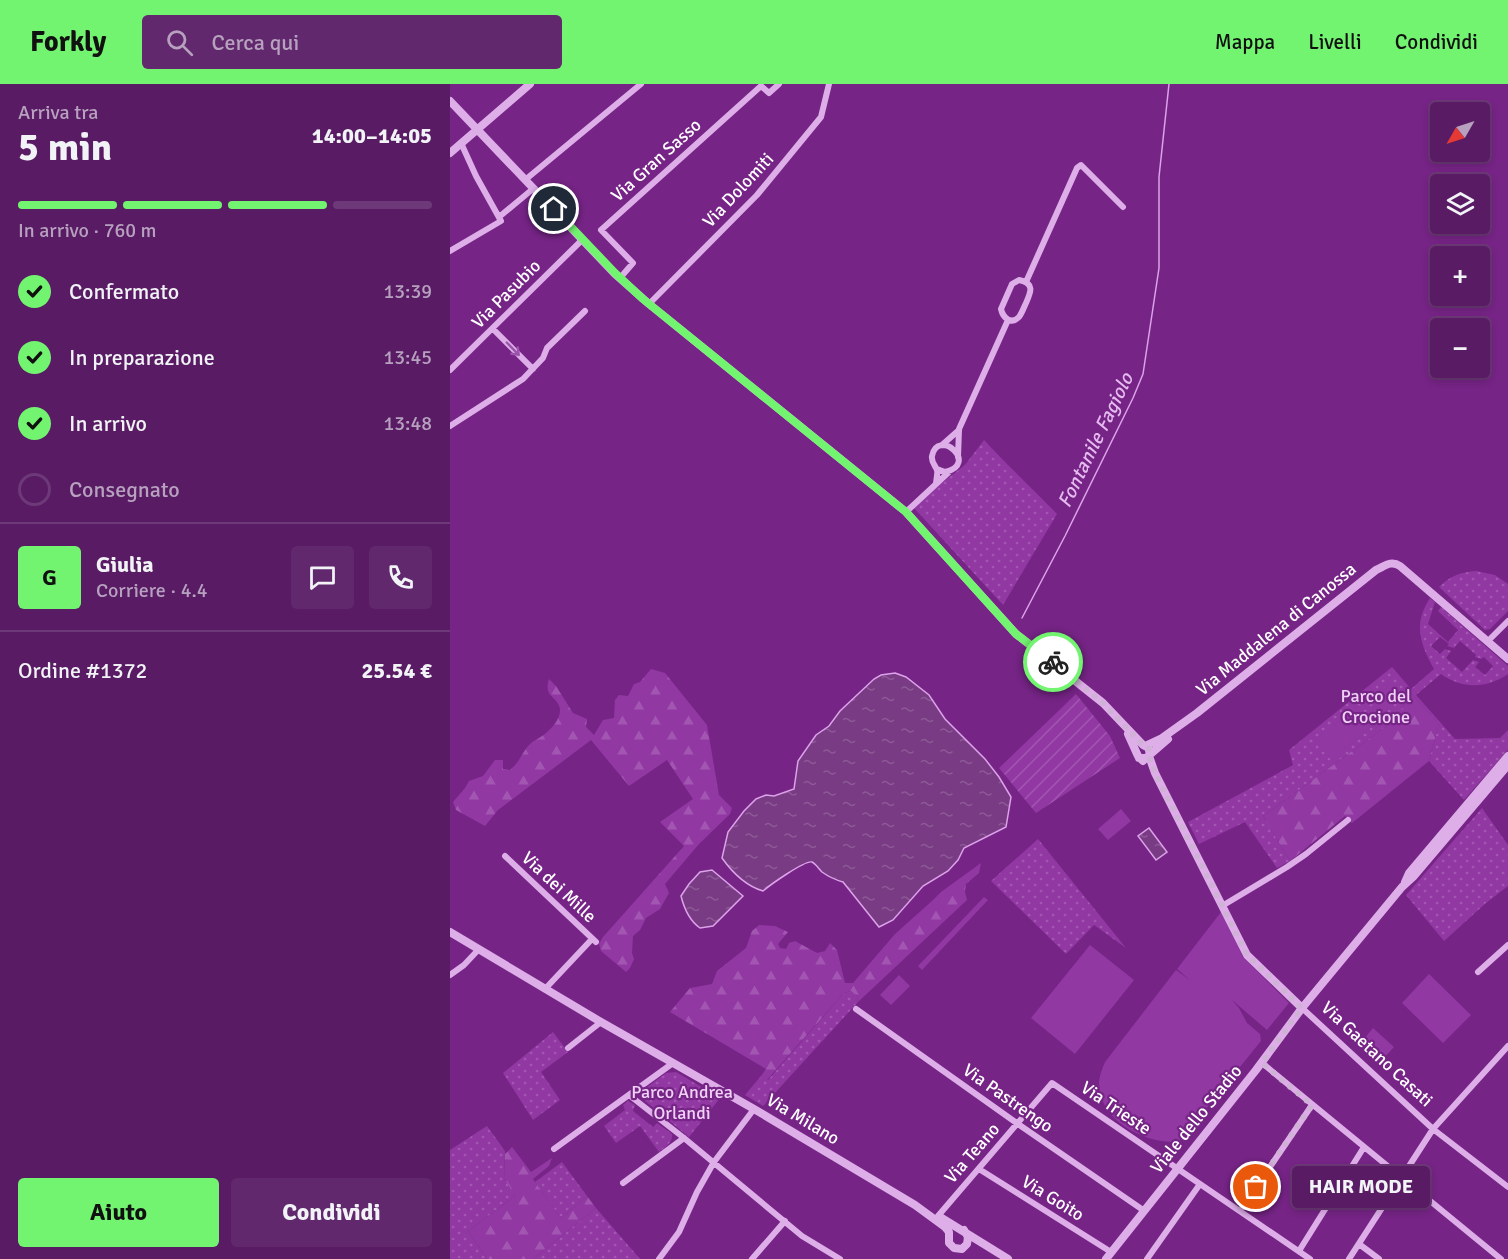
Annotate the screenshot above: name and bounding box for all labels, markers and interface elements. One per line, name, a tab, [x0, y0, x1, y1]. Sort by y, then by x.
search box	[142, 15, 562, 69]
text: Forkly	[30, 25, 106, 59]
icon: search	[163, 26, 196, 59]
text: Cerca qui	[211, 29, 299, 56]
text: Mappa	[1215, 29, 1275, 55]
text: Livelli	[1308, 29, 1362, 55]
text: Condividi	[1395, 29, 1478, 55]
text: Arriva tra	[18, 100, 98, 125]
north arrow	[1430, 102, 1490, 162]
map controls	[1430, 102, 1490, 378]
street label: Via Gran Sasso	[606, 114, 706, 206]
text: 14:00–14:05	[312, 122, 432, 149]
text: 5 min	[18, 123, 112, 171]
street label: Via Dolomiti	[698, 148, 778, 232]
button: layers	[1430, 174, 1490, 234]
pin	[528, 183, 579, 234]
icon: home	[537, 192, 570, 225]
text: In arrivo · 760 m	[18, 218, 156, 243]
button: +	[1430, 246, 1490, 306]
street label: Via Pasubio	[467, 255, 545, 333]
icon: check	[18, 275, 51, 308]
text: Confermato	[69, 278, 179, 305]
text: 13:39	[383, 279, 432, 304]
button: −	[1430, 318, 1490, 378]
icon: check	[18, 341, 51, 374]
one-way arrow	[505, 341, 520, 356]
text: In preparazione	[69, 344, 215, 371]
text: 13:45	[383, 345, 432, 370]
water label: Fontanile Fagiolo	[1052, 367, 1140, 512]
icon: check	[18, 407, 51, 440]
text: In arrivo	[69, 410, 147, 437]
text: 13:48	[383, 411, 432, 436]
text: Consegnato	[69, 476, 180, 503]
button: chat	[291, 546, 354, 609]
button: phone	[369, 546, 432, 609]
text: Giulia	[96, 551, 154, 578]
street label: Via Maddalena di Canossa	[1192, 558, 1360, 700]
text: G	[42, 564, 57, 591]
text: Corriere · 4.4	[96, 578, 208, 603]
courier	[1023, 632, 1083, 692]
icon: bike	[1037, 646, 1070, 679]
text: Ordine #1372	[18, 657, 147, 684]
text: 25.54 €	[361, 657, 432, 684]
park label: Parco del Crocione	[1341, 685, 1411, 728]
street label: Via dei Mille	[517, 847, 601, 927]
street label: Via Gaetano Casati	[1317, 997, 1437, 1111]
street label: Via Pastrengo	[959, 1059, 1057, 1137]
street label: Viale dello Stadio	[1145, 1060, 1247, 1178]
street label: Via Trieste	[1077, 1076, 1155, 1140]
park label: Parco Andrea Orlandi	[631, 1081, 733, 1124]
street label: Via Milano	[762, 1089, 844, 1149]
street label: Via Teano	[940, 1118, 1004, 1188]
pin	[1230, 1161, 1281, 1212]
callout: HAIR MODE	[1292, 1166, 1430, 1208]
street label: Via Goito	[1018, 1170, 1088, 1226]
icon: bag	[1239, 1170, 1272, 1203]
text: HAIR MODE	[1309, 1174, 1413, 1199]
button: Aiuto	[18, 1178, 219, 1247]
button: Condividi	[231, 1178, 432, 1247]

